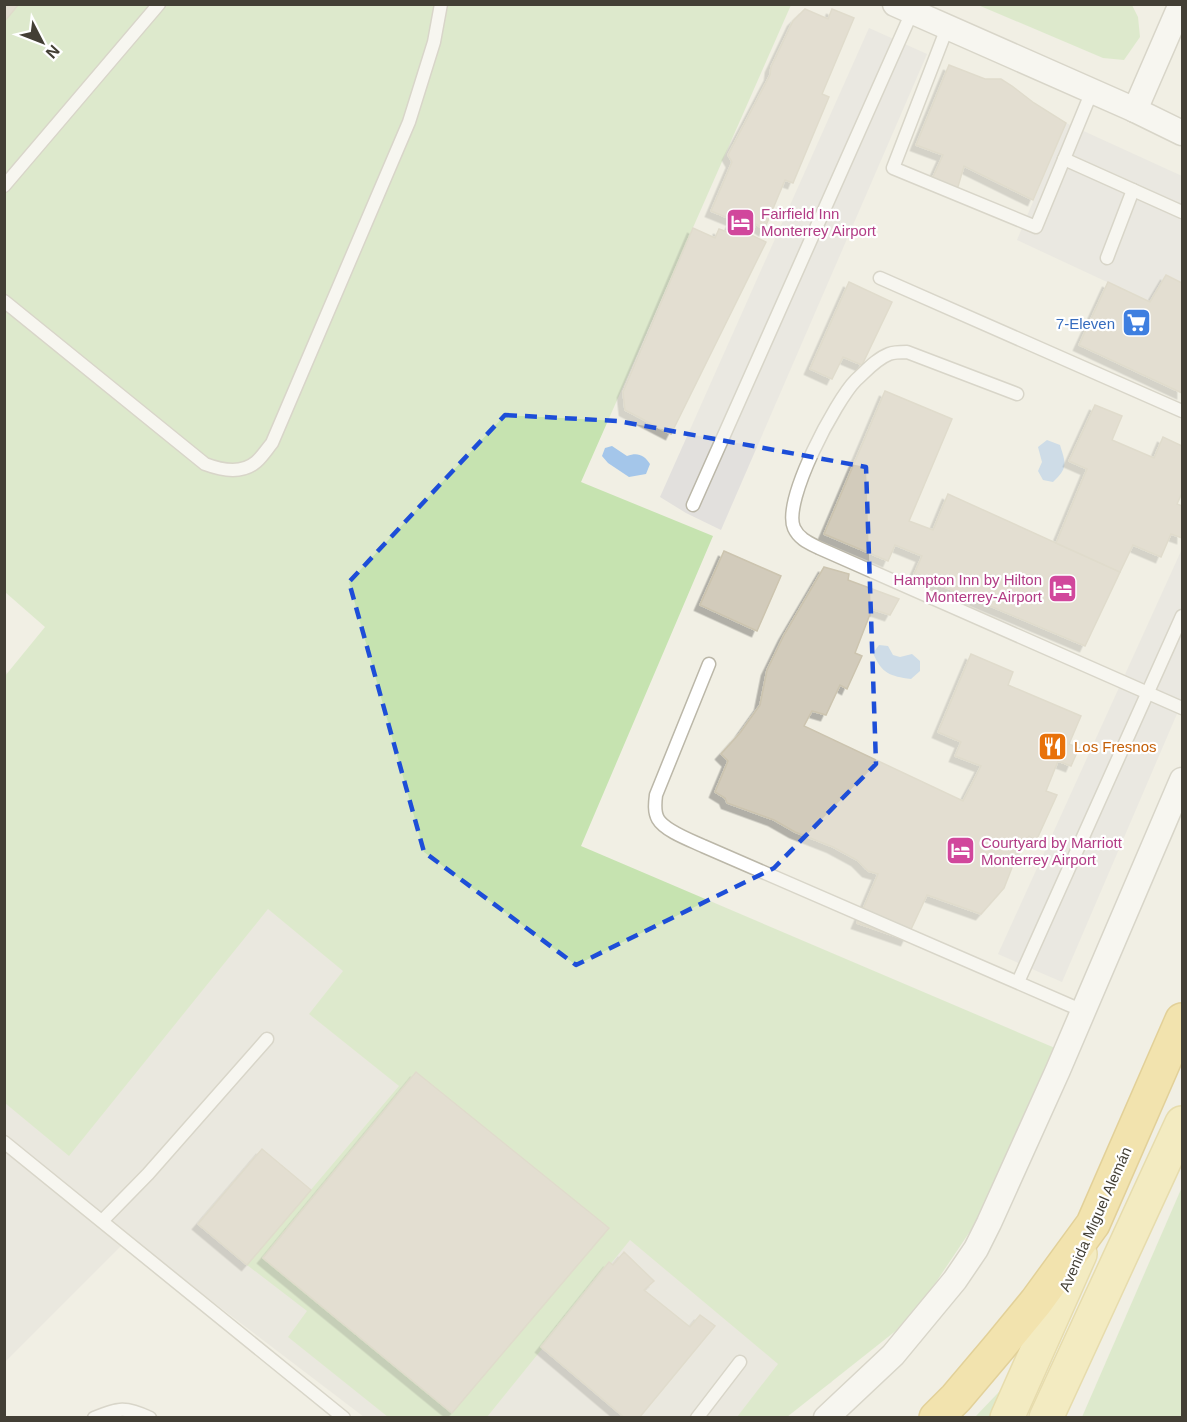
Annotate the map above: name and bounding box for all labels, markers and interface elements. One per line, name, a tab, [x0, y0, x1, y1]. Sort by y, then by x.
north arrow	[12, 12, 72, 72]
text: N	[43, 42, 63, 62]
place label: Fairfield Inn Monterrey Airport	[761, 205, 877, 239]
hotel icon: Fairfield Inn Monterrey Airport	[724, 206, 756, 238]
supermarket icon: 7-Eleven	[1120, 307, 1152, 339]
place label: 7-Eleven	[1056, 315, 1115, 332]
place label: Hampton Inn by Hilton Monterrey-Airport	[894, 571, 1043, 605]
hotel icon: Hampton Inn by Hilton Monterrey-Airport	[1047, 572, 1079, 604]
restaurant icon: Los Fresnos	[1037, 730, 1069, 762]
place label: Los Fresnos	[1074, 738, 1157, 755]
place label: Courtyard by Marriott Monterrey Airport	[981, 834, 1123, 868]
hotel icon: Courtyard by Marriott Monterrey Airport	[944, 835, 976, 867]
street label: Avenida Miguel Alemán	[1055, 1144, 1135, 1294]

